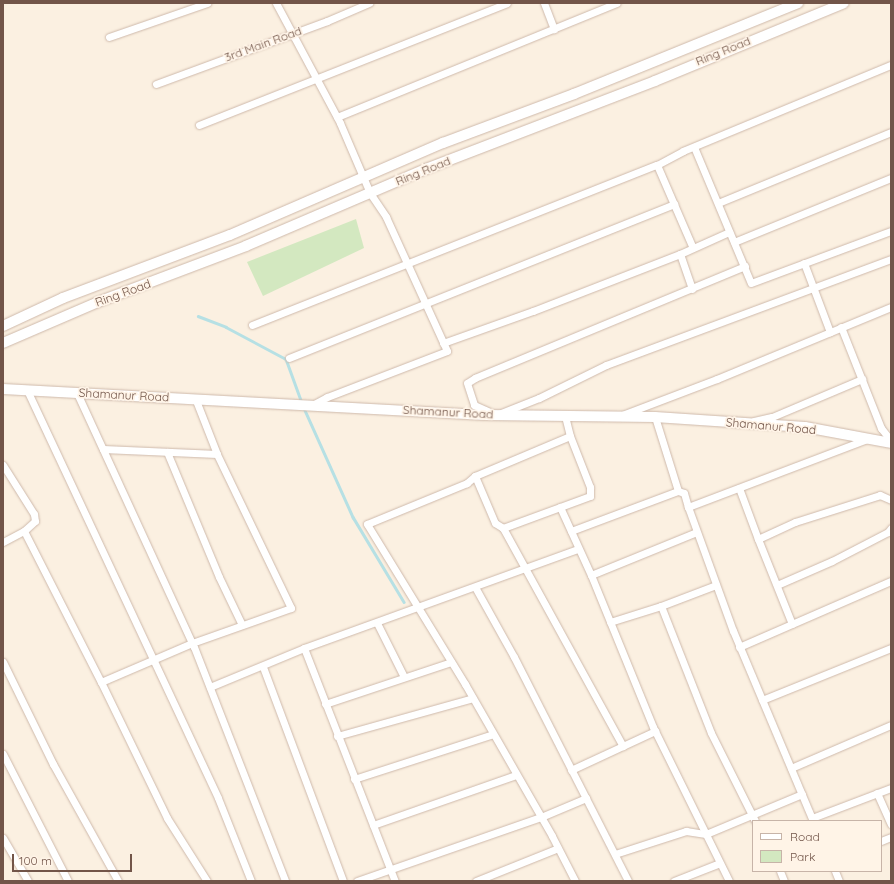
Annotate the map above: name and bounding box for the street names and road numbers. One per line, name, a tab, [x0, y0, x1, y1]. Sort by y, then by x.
street label: 3rd Main Road	[223, 23, 303, 65]
street label: Ring Road	[693, 33, 753, 69]
street label: Ring Road	[393, 153, 453, 189]
street label: Ring Road	[93, 276, 153, 310]
street label: Shamanur Road	[78, 385, 170, 405]
street label: Shamanur Road	[402, 402, 494, 422]
street label: Shamanur Road	[725, 415, 817, 437]

